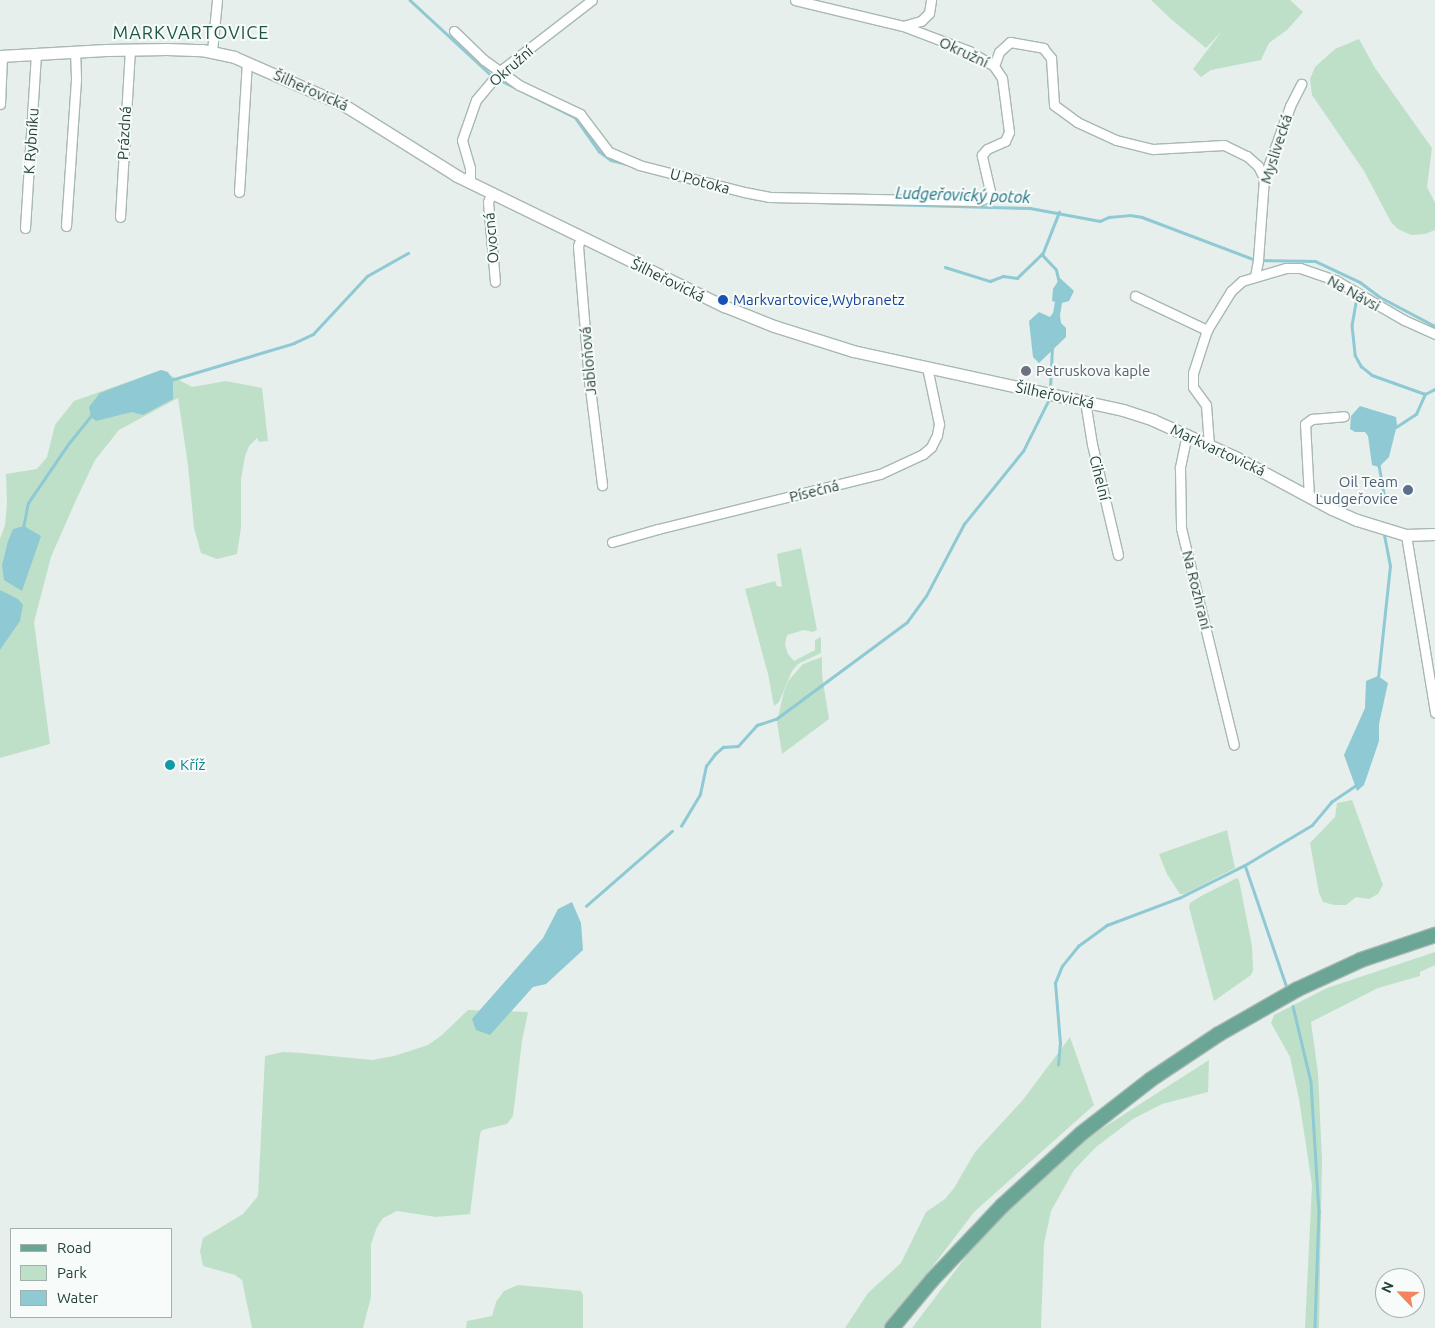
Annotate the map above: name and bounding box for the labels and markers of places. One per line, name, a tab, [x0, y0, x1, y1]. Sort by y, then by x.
place label: Markvartovice,Wybranetz	[733, 291, 905, 309]
marker: Markvartovice,Wybranetz	[717, 294, 729, 306]
place label: Petruskova kaple	[1036, 362, 1150, 380]
marker: Petruskova kaple	[1020, 365, 1032, 377]
place label: Oil Team Ludgeřovice	[1316, 472, 1398, 507]
marker: Oil Team Ludgeřovice	[1402, 484, 1414, 496]
place label: Kříž	[180, 756, 205, 774]
marker: Kříž	[164, 759, 176, 771]

